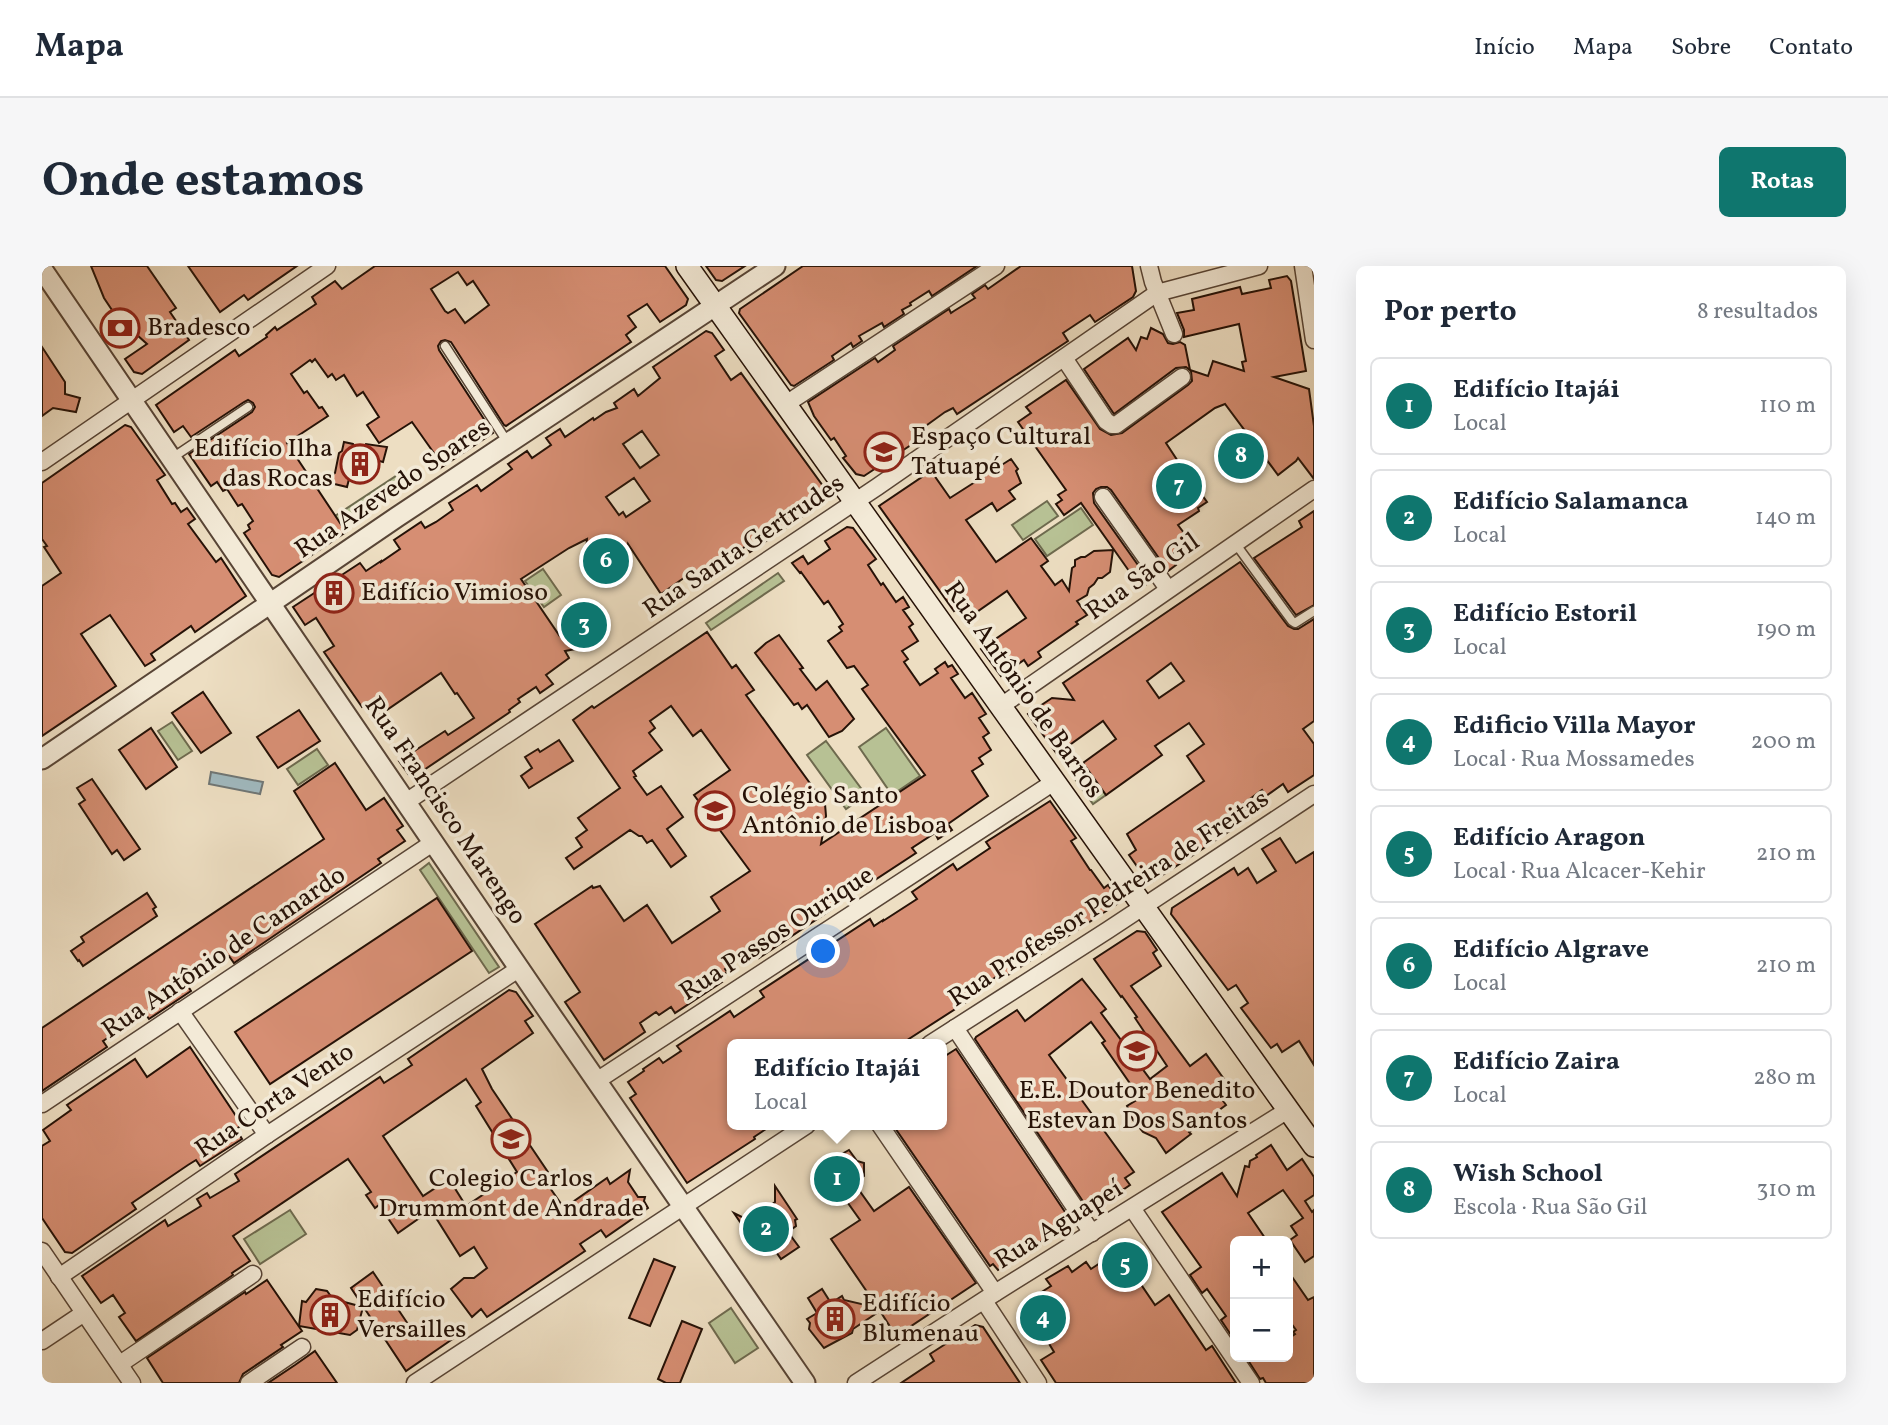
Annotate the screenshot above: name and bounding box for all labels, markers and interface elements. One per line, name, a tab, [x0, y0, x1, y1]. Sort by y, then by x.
text: Mapa	[35, 25, 124, 71]
text: Início	[1474, 31, 1535, 65]
text: Mapa	[1573, 31, 1633, 65]
text: Sobre	[1671, 31, 1731, 65]
text: Contato	[1769, 31, 1853, 65]
button: Rotas	[1719, 147, 1846, 217]
text: Onde estamos	[42, 148, 364, 217]
text: Por perto	[1384, 291, 1517, 333]
text: 8 resultados	[1697, 296, 1818, 328]
bank icon: Bradesco	[99, 307, 141, 349]
place label: Bradesco	[147, 310, 251, 346]
text: Edifício Itajái	[1453, 372, 1620, 408]
text: 1	[1404, 390, 1414, 422]
text: 110 m	[1759, 390, 1816, 422]
text: Local	[1453, 408, 1507, 440]
street label: Rua Azevedo Soares	[288, 410, 498, 568]
place label: Espaço Cultural Tatuapé	[911, 419, 1091, 485]
pin: 8	[1218, 430, 1264, 482]
place label: Edifício Ilha das Rocas	[194, 431, 333, 497]
school or university icon: Espaço Cultural Tatuapé	[863, 431, 905, 473]
building icon: Edifício Ilha das Rocas	[339, 443, 381, 485]
pin: 7	[1156, 460, 1202, 512]
street label: Rua Santa Gertrudes	[636, 466, 852, 628]
text: Edifício Salamanca	[1453, 484, 1688, 520]
text: 2	[1403, 502, 1415, 534]
text: 140 m	[1755, 502, 1816, 534]
text: Local	[1453, 520, 1507, 552]
street label: Rua São Gil	[1079, 525, 1207, 629]
pin: 6	[583, 535, 629, 587]
building icon: Edifício Vimioso	[313, 572, 355, 614]
street label: Rua Antônio de Barros	[934, 574, 1112, 806]
place label: Edifício Vimioso	[361, 575, 548, 611]
text: Edifício Estoril	[1453, 596, 1637, 632]
pin: 3	[561, 599, 607, 651]
text: 3	[1403, 614, 1415, 646]
text: 190 m	[1756, 614, 1816, 646]
text: Local	[1453, 632, 1507, 664]
street label: Rua Francisco Marengo	[355, 690, 535, 932]
text: Edificio Villa Mayor	[1453, 708, 1696, 744]
text: 4	[1402, 726, 1416, 758]
text: 200 m	[1751, 726, 1816, 758]
text: Local · Rua Mossamedes	[1453, 744, 1695, 776]
place label: Colégio Santo Antônio de Lisboa	[742, 778, 948, 844]
street label: Rua Professor Pedreira de Freitas	[942, 782, 1276, 1016]
school or university icon: Colégio Santo Antônio de Lisboa	[694, 790, 736, 832]
text: Edifício Aragon	[1453, 820, 1645, 856]
text: 5	[1403, 838, 1415, 870]
text: 210 m	[1756, 838, 1816, 870]
text: Local · Rua Alcacer-Kehir	[1453, 856, 1706, 888]
street label: Rua Antônio de Camardo	[95, 858, 353, 1048]
street label: Rua Passos Ourique	[673, 858, 881, 1010]
text: Edifício Algrave	[1453, 932, 1649, 968]
your location	[806, 934, 840, 968]
text: 6	[1403, 950, 1415, 982]
text: 210 m	[1756, 950, 1816, 982]
text: Local	[1453, 968, 1507, 1000]
school or university icon: E.E. Doutor Benedito Estevan Dos Santos	[1116, 1030, 1158, 1072]
street label: Rua Corta Vento	[188, 1034, 362, 1168]
popup	[727, 1039, 947, 1130]
text: Edifício Zaira	[1453, 1044, 1620, 1080]
text: Edifício Itajái	[754, 1051, 920, 1087]
text: 7	[1404, 1062, 1415, 1094]
text: 280 m	[1753, 1062, 1816, 1094]
place label: E.E. Doutor Benedito Estevan Dos Santos	[1019, 1073, 1255, 1139]
text: Local	[1453, 1080, 1507, 1112]
text: Local	[754, 1087, 807, 1119]
school or university icon: Colegio Carlos Drummont de Andrade	[490, 1118, 532, 1160]
pin: 1	[814, 1153, 860, 1205]
text: Wish School	[1453, 1156, 1603, 1192]
place label: Colegio Carlos Drummont de Andrade	[378, 1161, 644, 1227]
street label: Rua Aguapeí	[988, 1171, 1130, 1279]
text: 8	[1403, 1174, 1415, 1206]
text: 310 m	[1756, 1174, 1816, 1206]
text: Escola · Rua São Gil	[1453, 1192, 1647, 1224]
pin: 2	[743, 1203, 789, 1255]
map controls	[1230, 1236, 1293, 1362]
button: +	[1230, 1236, 1293, 1299]
pin: 5	[1102, 1239, 1148, 1291]
place label: Edifício Versailles	[357, 1282, 467, 1348]
place label: Edifício Blumenau	[862, 1286, 979, 1352]
pin: 4	[1020, 1292, 1066, 1344]
building icon: Edifício Versailles	[309, 1294, 351, 1336]
building icon: Edifício Blumenau	[814, 1298, 856, 1340]
button: −	[1230, 1299, 1293, 1362]

